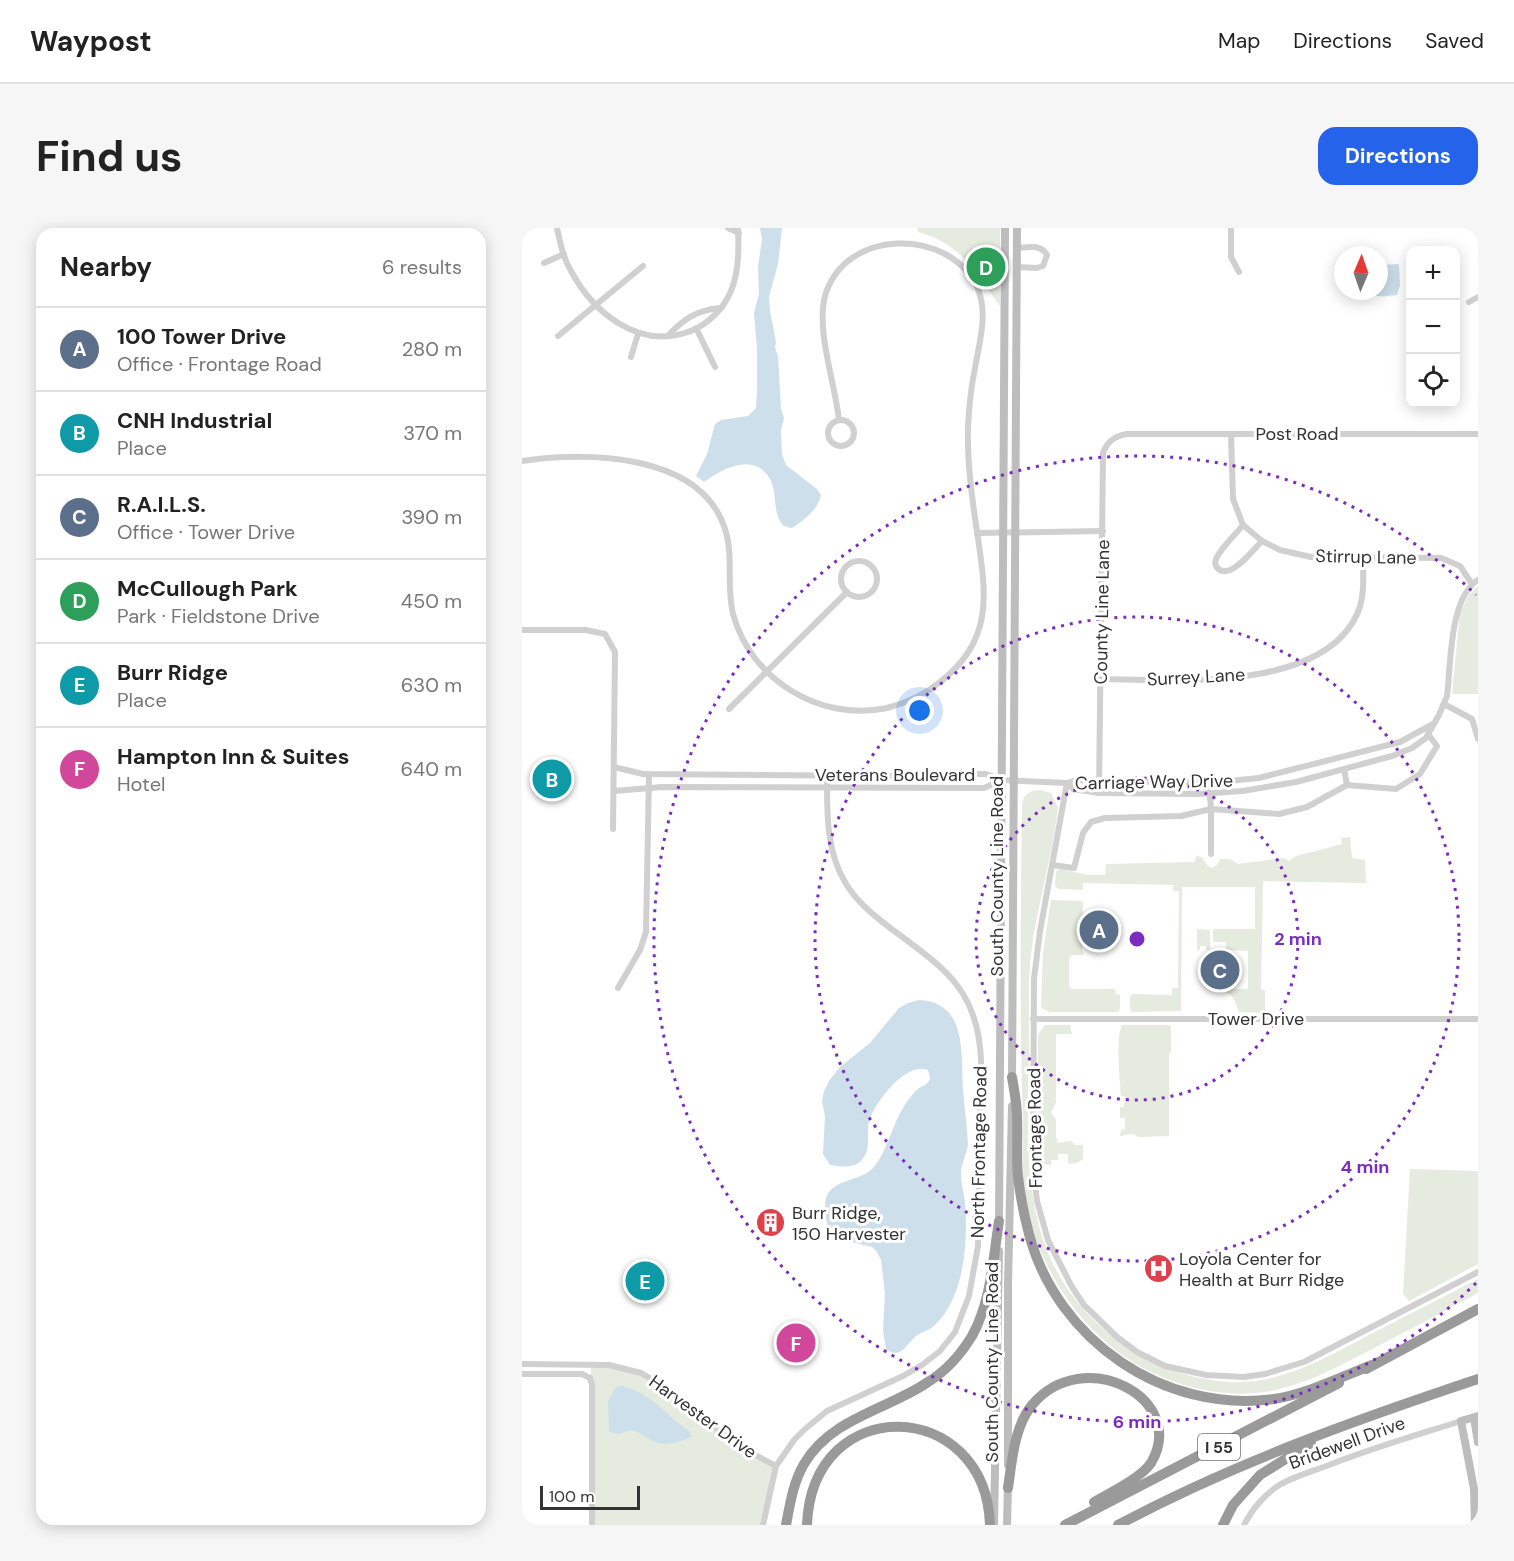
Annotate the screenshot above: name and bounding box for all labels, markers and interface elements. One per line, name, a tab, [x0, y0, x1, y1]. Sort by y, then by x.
text: Waypost	[30, 23, 152, 60]
text: Map	[1218, 27, 1260, 55]
text: Directions	[1293, 27, 1392, 55]
text: Saved	[1425, 27, 1484, 55]
button: Directions	[1318, 127, 1478, 185]
text: Find us	[36, 129, 182, 184]
pin: D	[966, 244, 1006, 290]
north arrow	[1334, 246, 1388, 300]
map controls	[1406, 246, 1460, 408]
button: +	[1406, 246, 1460, 300]
text: Nearby	[60, 250, 152, 284]
text: 6 results	[382, 254, 462, 280]
button: −	[1406, 300, 1460, 354]
text: 100 Tower Drive	[117, 322, 286, 351]
text: A	[72, 336, 87, 362]
text: 280 m	[402, 336, 462, 362]
text: Office · Frontage Road	[117, 351, 322, 377]
button: locate	[1406, 354, 1460, 408]
text: CNH Industrial	[117, 406, 272, 435]
text: B	[73, 420, 86, 446]
text: 370 m	[403, 420, 462, 446]
street label: Post Road	[1256, 422, 1338, 446]
text: Place	[117, 435, 167, 461]
text: R.A.I.L.S.	[117, 490, 206, 519]
text: C	[72, 504, 87, 530]
text: 390 m	[401, 504, 462, 530]
text: Office · Tower Drive	[117, 519, 295, 545]
street label: County Line Lane	[1089, 539, 1115, 685]
street label: Stirrup Lane	[1315, 544, 1417, 570]
text: McCullough Park	[117, 574, 298, 603]
text: D	[72, 588, 87, 614]
text: 450 m	[401, 588, 462, 614]
text: Park · Fieldstone Drive	[117, 603, 320, 629]
text: Burr Ridge	[117, 658, 228, 687]
street label: Surrey Lane	[1146, 662, 1246, 692]
text: E	[74, 672, 85, 698]
text: 630 m	[401, 672, 462, 698]
text: Place	[117, 687, 167, 713]
your location	[905, 696, 934, 725]
text: Hampton Inn & Suites	[117, 742, 349, 771]
text: F	[74, 756, 85, 782]
text: 640 m	[400, 756, 462, 782]
pin: B	[532, 756, 572, 802]
street label: Veterans Boulevard	[815, 763, 975, 787]
street label: Carriage Way Drive	[1075, 769, 1233, 795]
text: Hotel	[117, 771, 165, 797]
street label: South County Line Road	[985, 776, 1009, 976]
pin: A	[1080, 908, 1118, 952]
text: 2 min	[1274, 927, 1322, 951]
centre of rings	[1127, 929, 1147, 949]
pin: C	[1200, 948, 1240, 992]
street label: Tower Drive	[1208, 1007, 1304, 1031]
street label: North Frontage Road	[965, 1066, 993, 1238]
street label: Frontage Road	[1022, 1068, 1048, 1188]
text: 4 min	[1341, 1155, 1389, 1179]
place label: Burr Ridge, 150 Harvester	[792, 1201, 906, 1246]
building icon: Burr Ridge, 150 Harvester	[755, 1207, 787, 1239]
place label: Loyola Center for Health at Burr Ridge	[1179, 1247, 1344, 1292]
hospital icon: Loyola Center for Health at Burr Ridge	[1142, 1253, 1174, 1285]
pin: E	[626, 1258, 664, 1304]
street label: South County Line Road	[980, 1262, 1004, 1462]
pin: F	[776, 1320, 816, 1366]
street label: Harvester Drive	[644, 1370, 762, 1464]
text: 6 min	[1113, 1410, 1161, 1434]
street label: Bridewell Drive	[1286, 1411, 1408, 1475]
road number: I 55	[1198, 1434, 1240, 1460]
scale bar	[540, 1483, 640, 1510]
text: 100 m	[549, 1486, 594, 1507]

